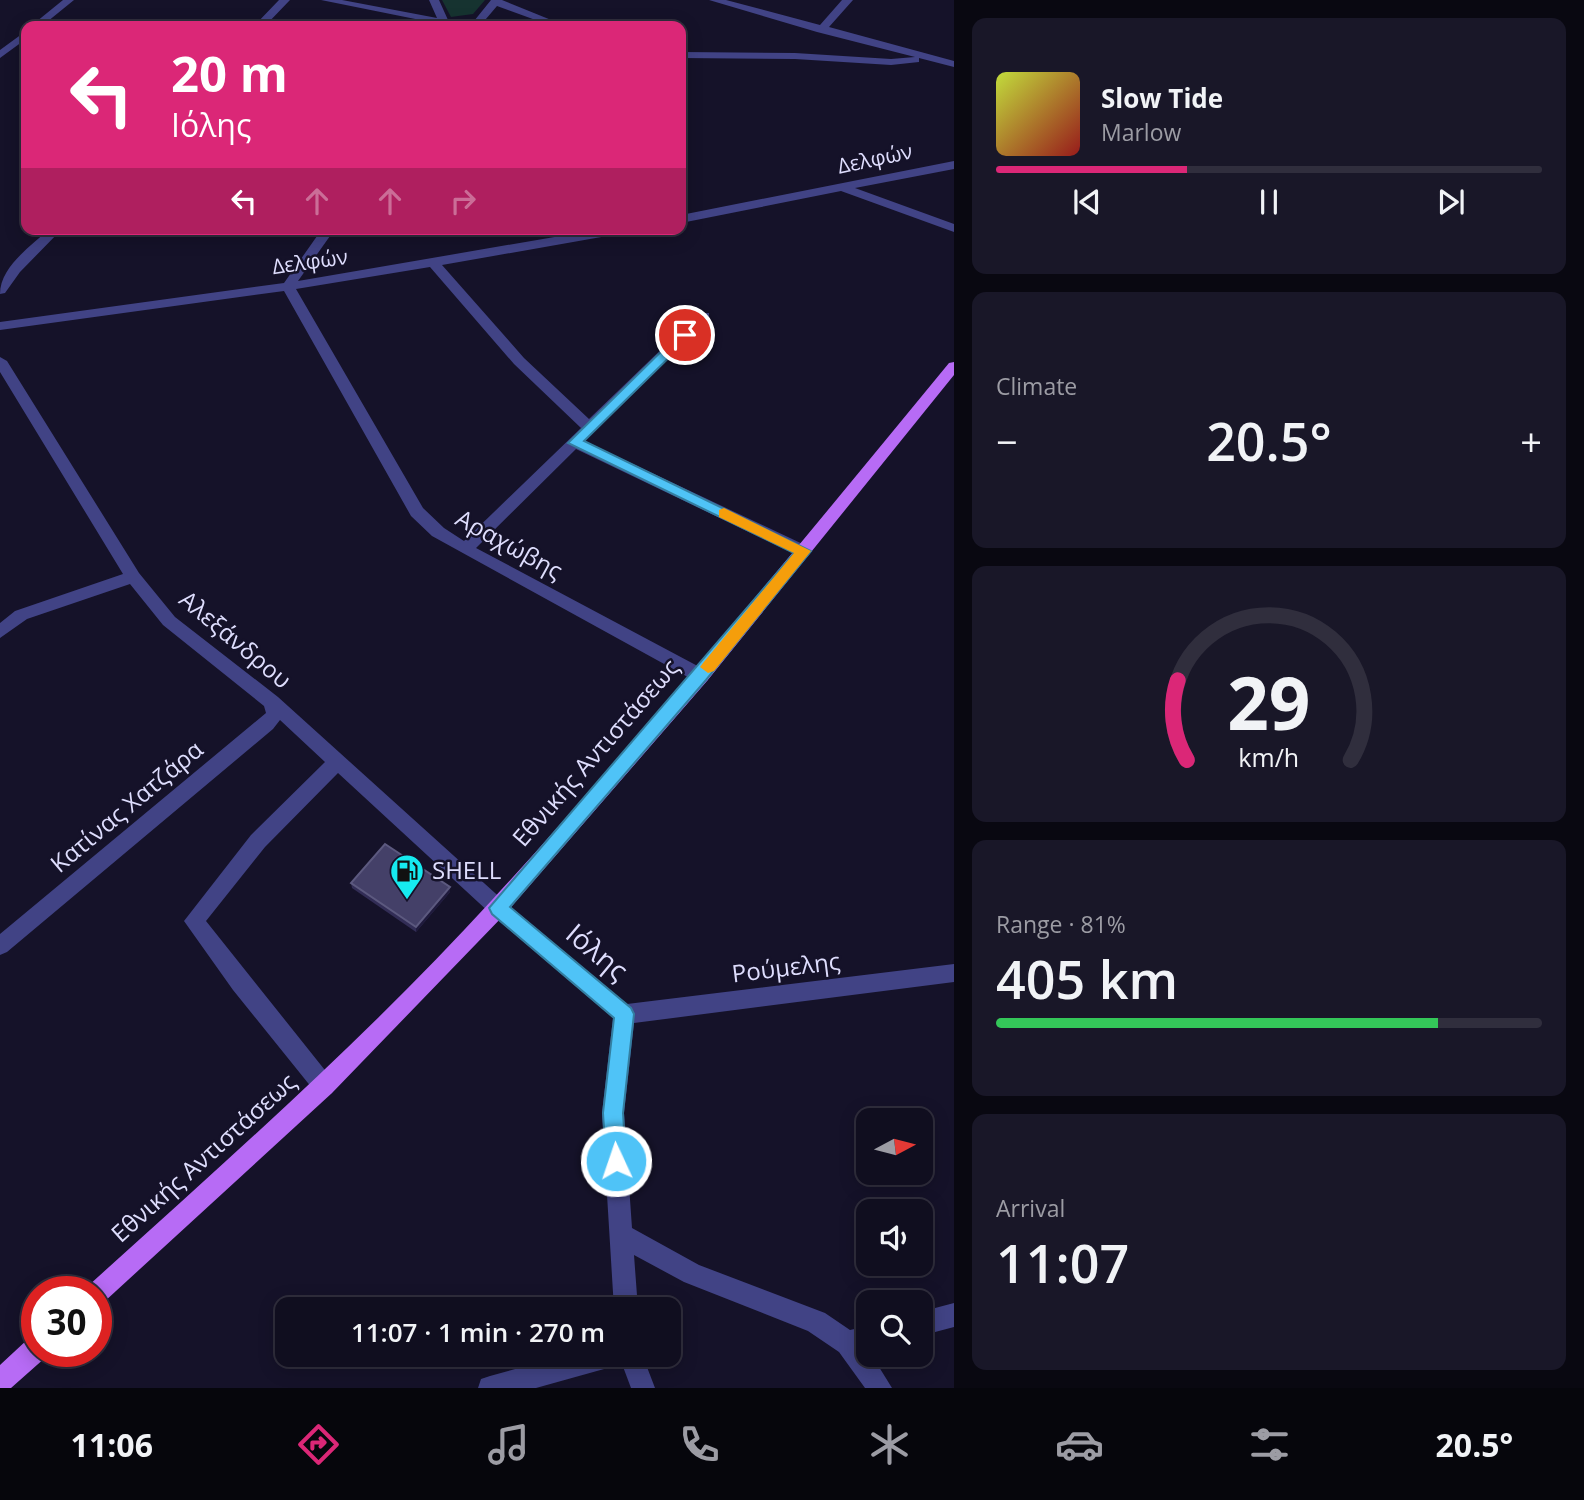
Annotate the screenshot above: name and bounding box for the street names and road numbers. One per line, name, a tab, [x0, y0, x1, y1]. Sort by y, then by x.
street label: Δελφών	[835, 136, 915, 180]
street label: Δελφών	[270, 242, 349, 280]
street label: Αραχώβης	[450, 501, 569, 587]
street label: Αλεξάνδρου	[173, 582, 299, 695]
street label: Εθνικής Αντιστάσεως	[504, 651, 686, 853]
street label: Κατίνας Χατζάρα	[43, 732, 209, 879]
street label: Ιόλης	[558, 914, 637, 988]
street label: Ρούμελης	[730, 943, 842, 990]
street label: Εθνικής Αντιστάσεως	[103, 1065, 303, 1249]

